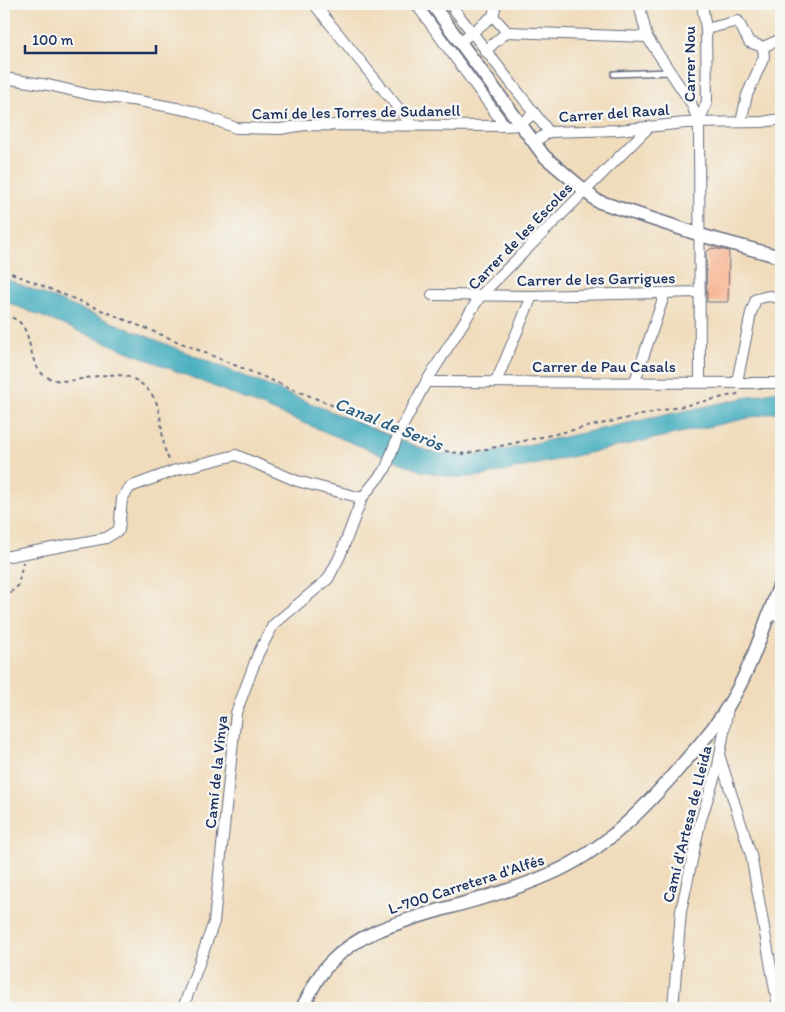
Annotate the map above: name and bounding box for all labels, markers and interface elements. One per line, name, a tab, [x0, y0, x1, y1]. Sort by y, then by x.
scale bar	[25, 22, 156, 54]
street label: Carrer Nou	[680, 26, 699, 102]
text: 100 m	[32, 31, 74, 49]
street label: Carrer del Raval	[558, 100, 671, 126]
street label: Camí de les Torres de Sudanell	[251, 101, 461, 123]
street label: Carrer de les Escoles	[464, 178, 576, 294]
street label: Carrer de les Garrigues	[516, 268, 676, 290]
street label: Carrer de Pau Casals	[532, 357, 676, 376]
water label: Canal de Seròs	[332, 392, 447, 456]
street label: Camí de la Vinya	[201, 714, 231, 830]
street label: Camí d'Artesa de Lleida	[658, 743, 716, 905]
street label: L-700 Carretera d'Alfés	[385, 850, 547, 918]

